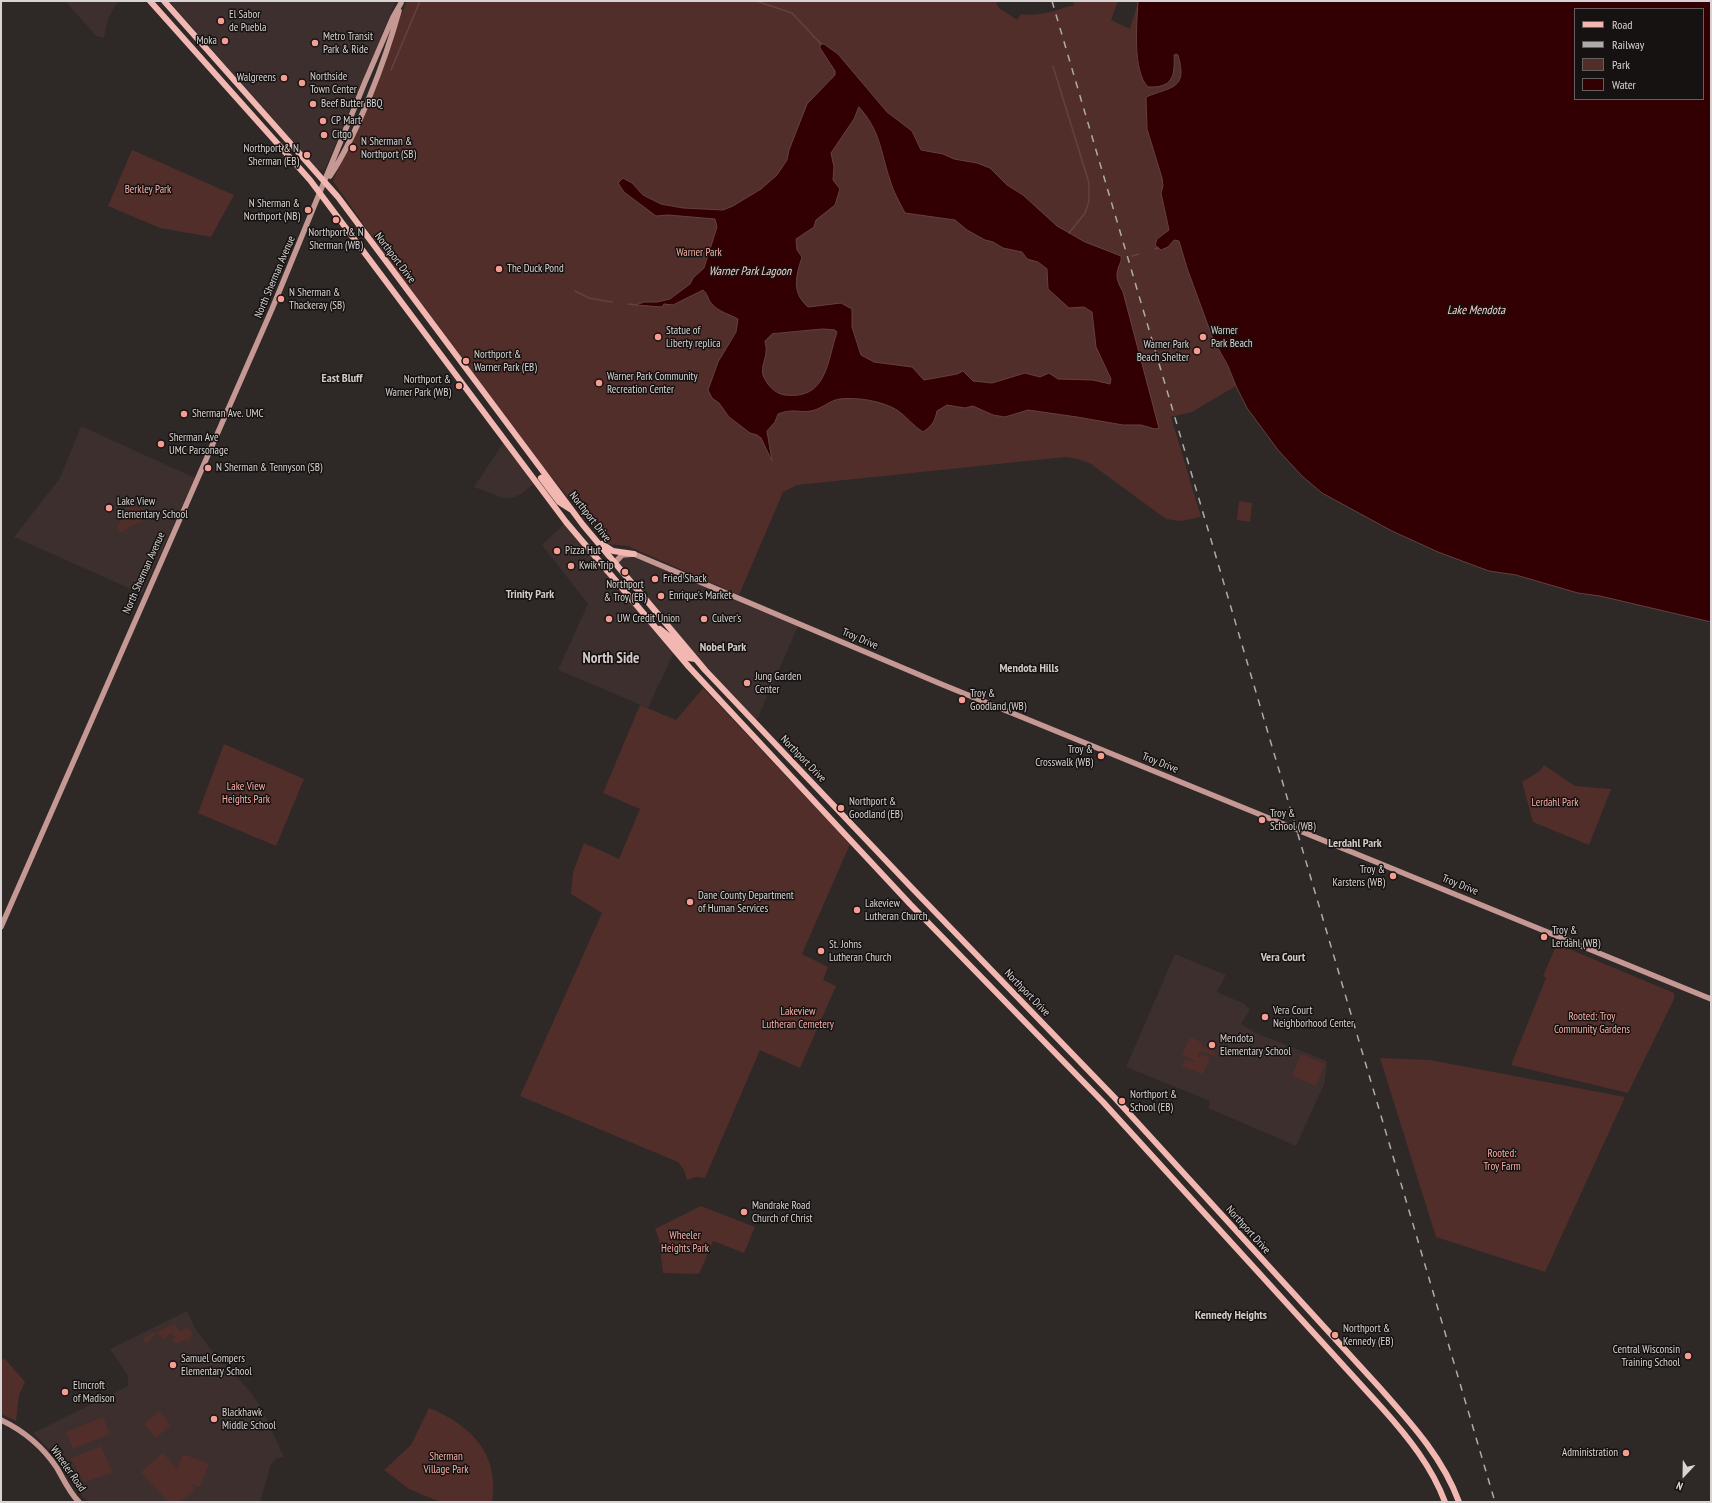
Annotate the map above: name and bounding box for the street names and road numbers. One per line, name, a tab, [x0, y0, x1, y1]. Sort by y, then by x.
street label: Northport Drive	[372, 230, 418, 286]
street label: North Sherman Avenue	[252, 234, 298, 320]
street label: Northport Drive	[566, 489, 614, 545]
street label: North Sherman Avenue	[120, 530, 168, 616]
street label: Troy Drive	[840, 625, 880, 653]
street label: Northport Drive	[777, 733, 829, 785]
street label: Troy Drive	[1140, 750, 1180, 776]
street label: Troy Drive	[1440, 872, 1480, 898]
street label: Northport Drive	[1001, 967, 1053, 1019]
street label: Northport Drive	[1223, 1203, 1273, 1257]
street label: Wheeler Road	[48, 1444, 88, 1494]

